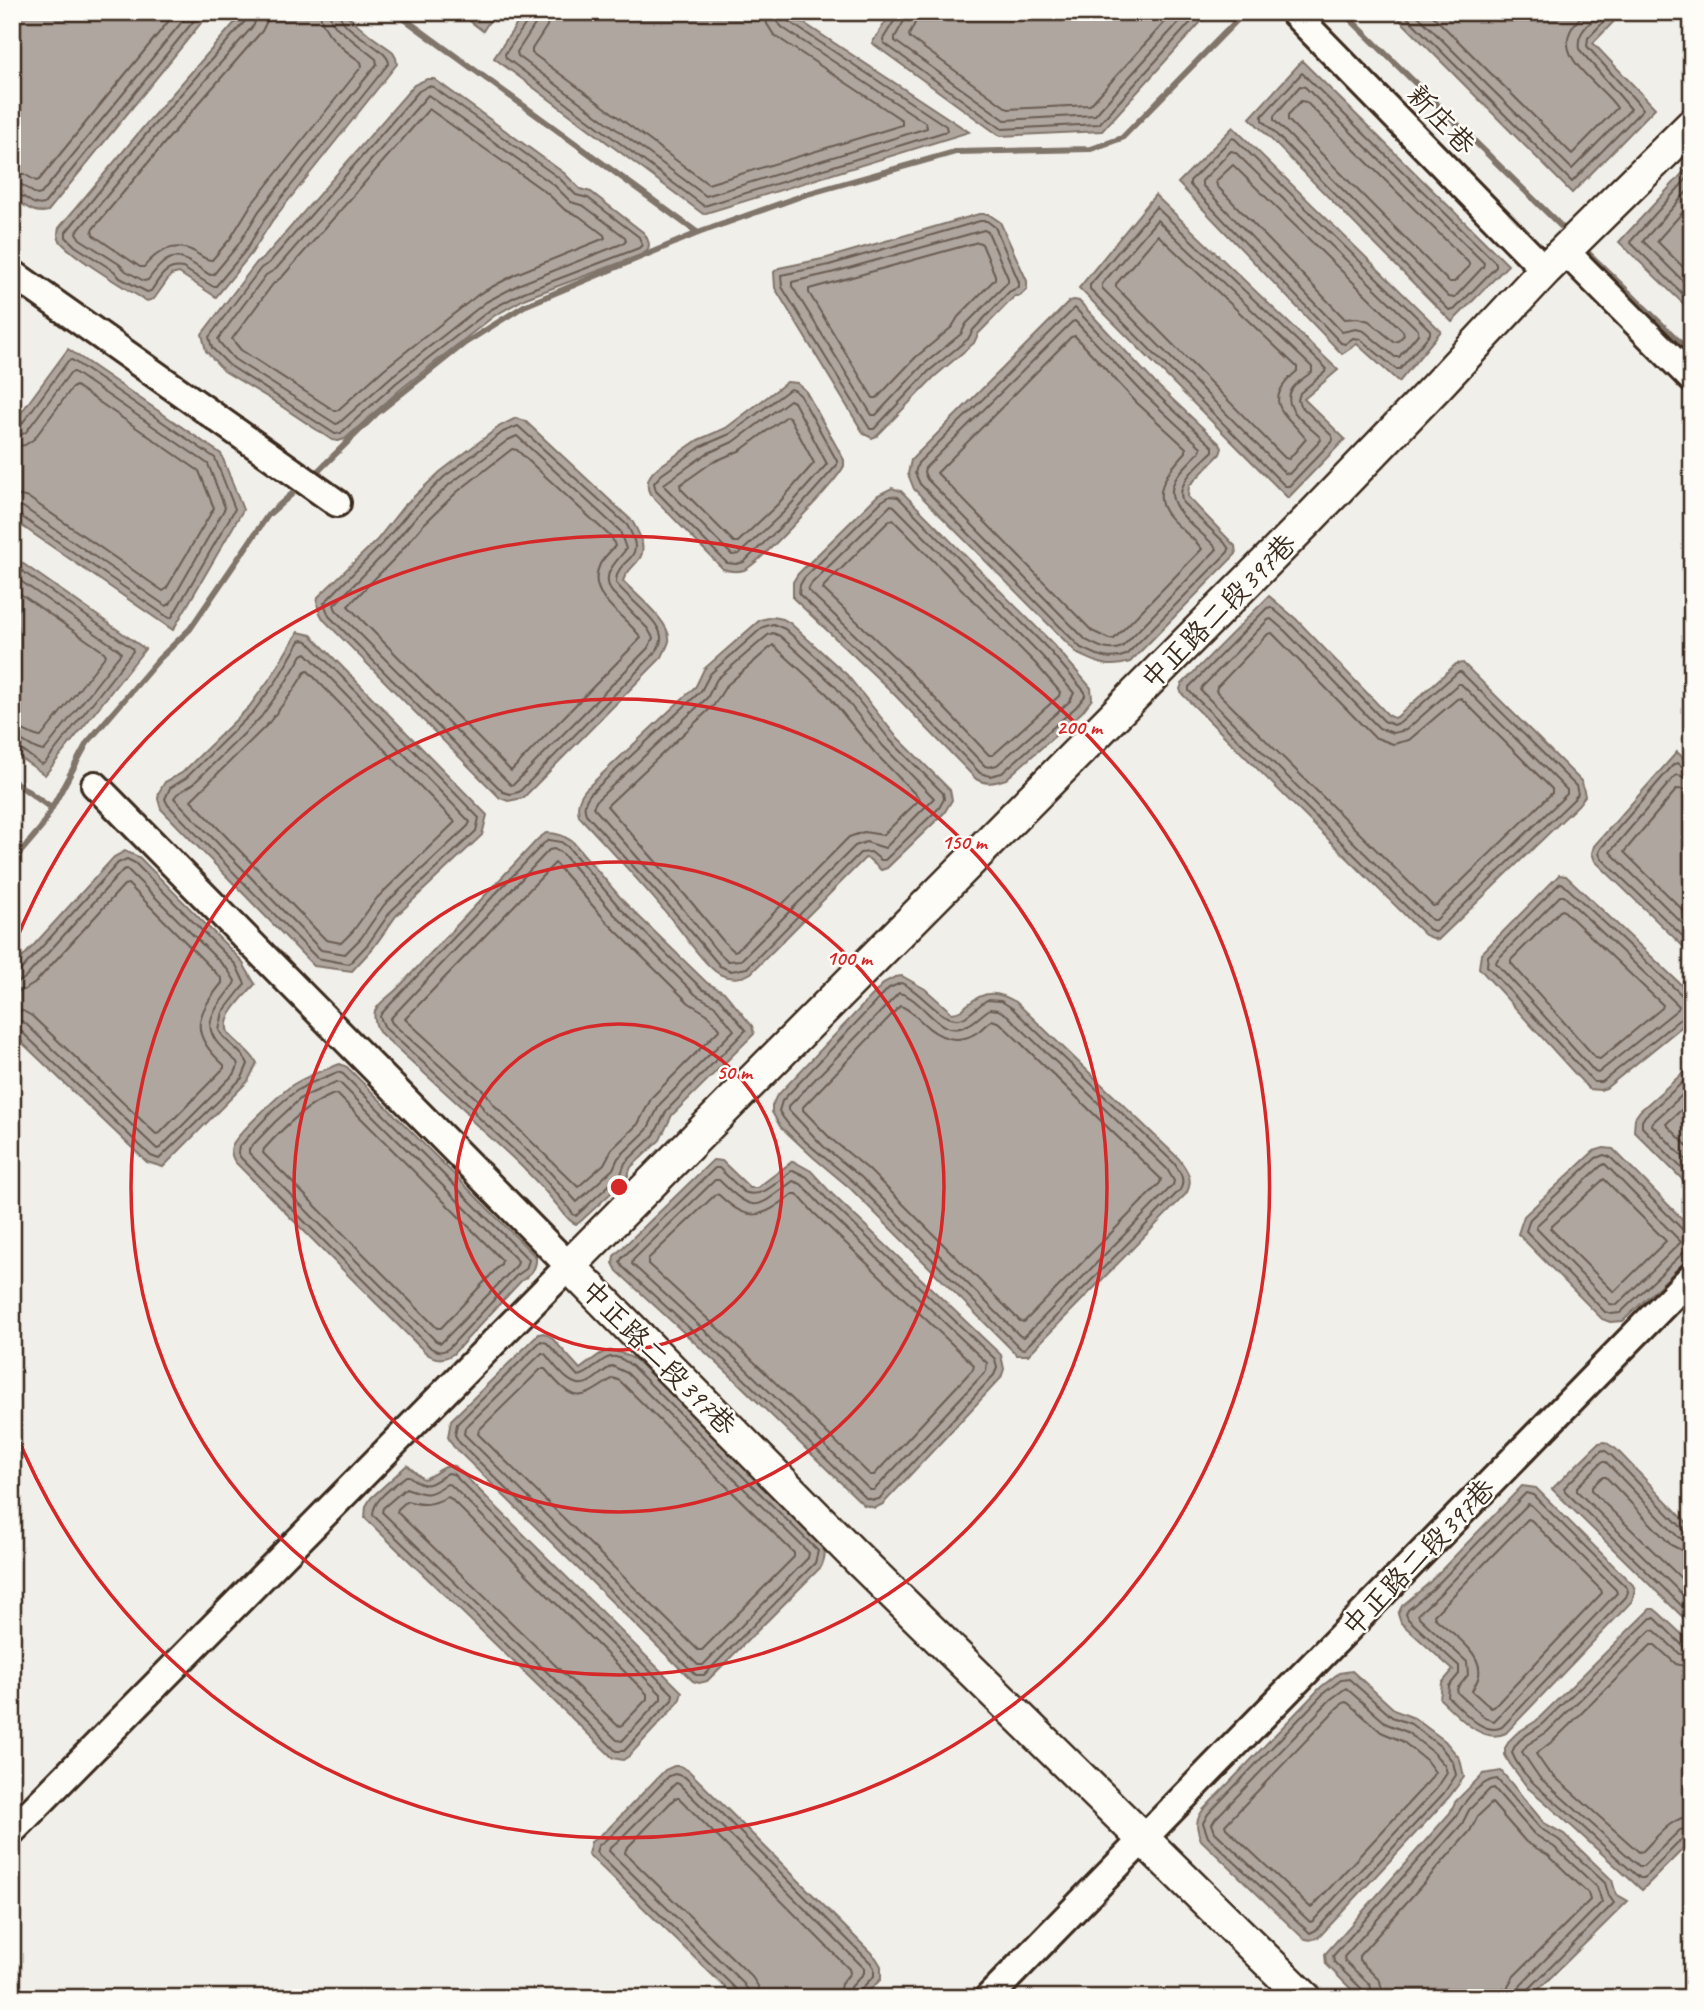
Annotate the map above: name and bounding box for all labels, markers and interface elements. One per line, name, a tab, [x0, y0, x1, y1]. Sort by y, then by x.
street label: 新庄巷	[1400, 77, 1484, 162]
street label: 中正路二段397巷	[1133, 526, 1304, 696]
text: 200 m	[1056, 714, 1104, 740]
text: 150 m	[941, 829, 989, 855]
text: 100 m	[826, 945, 874, 971]
text: 50 m	[716, 1059, 754, 1085]
centre of rings	[607, 1175, 631, 1199]
street label: 中正路二段397巷	[574, 1272, 744, 1443]
street label: 中正路二段397巷	[1334, 1470, 1503, 1644]

